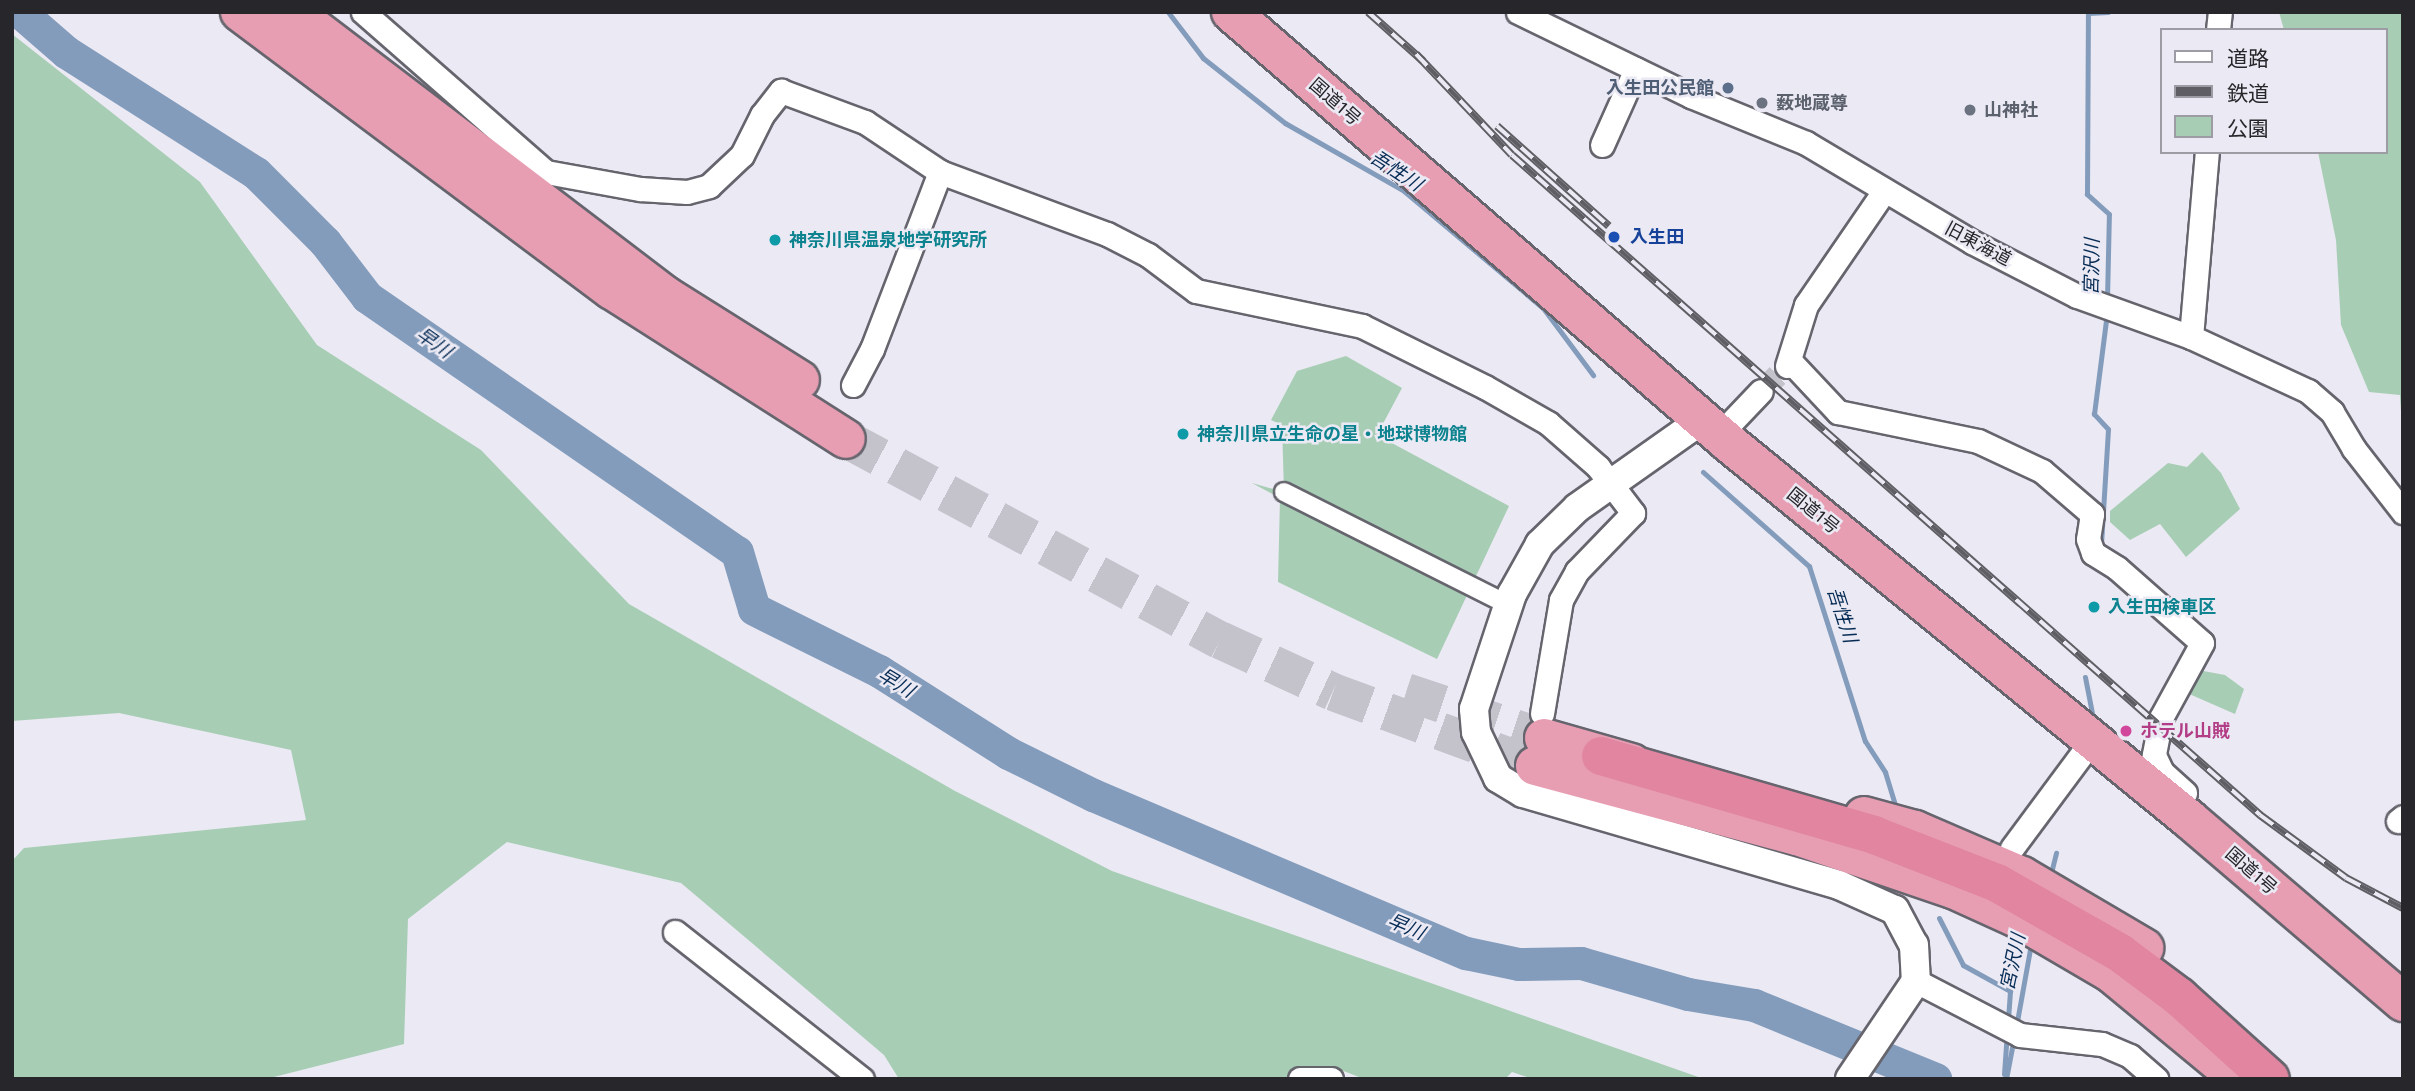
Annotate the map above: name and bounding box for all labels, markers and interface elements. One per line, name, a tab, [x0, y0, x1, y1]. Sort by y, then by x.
legend	[2160, 28, 2387, 154]
text: 道路	[2227, 46, 2269, 72]
street label: 国道1号	[1305, 74, 1365, 130]
place label: 入生田公民館	[1606, 77, 1714, 99]
marker: 入生田公民館	[1720, 80, 1736, 96]
text: 鉄道	[2227, 81, 2269, 107]
place label: 薮地蔵尊	[1776, 92, 1848, 114]
marker: 薮地蔵尊	[1754, 95, 1770, 111]
place label: 山神社	[1984, 99, 2038, 121]
marker: 山神社	[1962, 102, 1978, 118]
text: 公園	[2227, 116, 2269, 142]
water label: 吾性川	[1366, 146, 1426, 196]
street label: 旧東海道	[1941, 218, 2015, 270]
place label: 入生田	[1630, 226, 1684, 248]
marker: 入生田	[1604, 227, 1624, 247]
place label: 神奈川県温泉地学研究所	[789, 229, 987, 251]
marker: 神奈川県温泉地学研究所	[767, 232, 783, 248]
water label: 宮沢川	[2080, 238, 2104, 296]
water label: 早川	[412, 323, 456, 363]
place label: 神奈川県立生命の星・地球博物館	[1197, 423, 1467, 445]
marker: 神奈川県立生命の星・地球博物館	[1175, 426, 1191, 442]
street label: 国道1号	[1782, 483, 1844, 539]
water label: 吾性川	[1822, 584, 1862, 646]
place label: 入生田検車区	[2108, 596, 2216, 618]
marker: 入生田検車区	[2086, 599, 2102, 615]
water label: 早川	[874, 663, 918, 703]
place label: ホテル山賊	[2140, 720, 2230, 742]
marker: ホテル山賊	[2118, 723, 2134, 739]
street label: 国道1号	[2221, 843, 2281, 899]
water label: 早川	[1384, 909, 1428, 945]
water label: 宮沢川	[1996, 932, 2030, 992]

